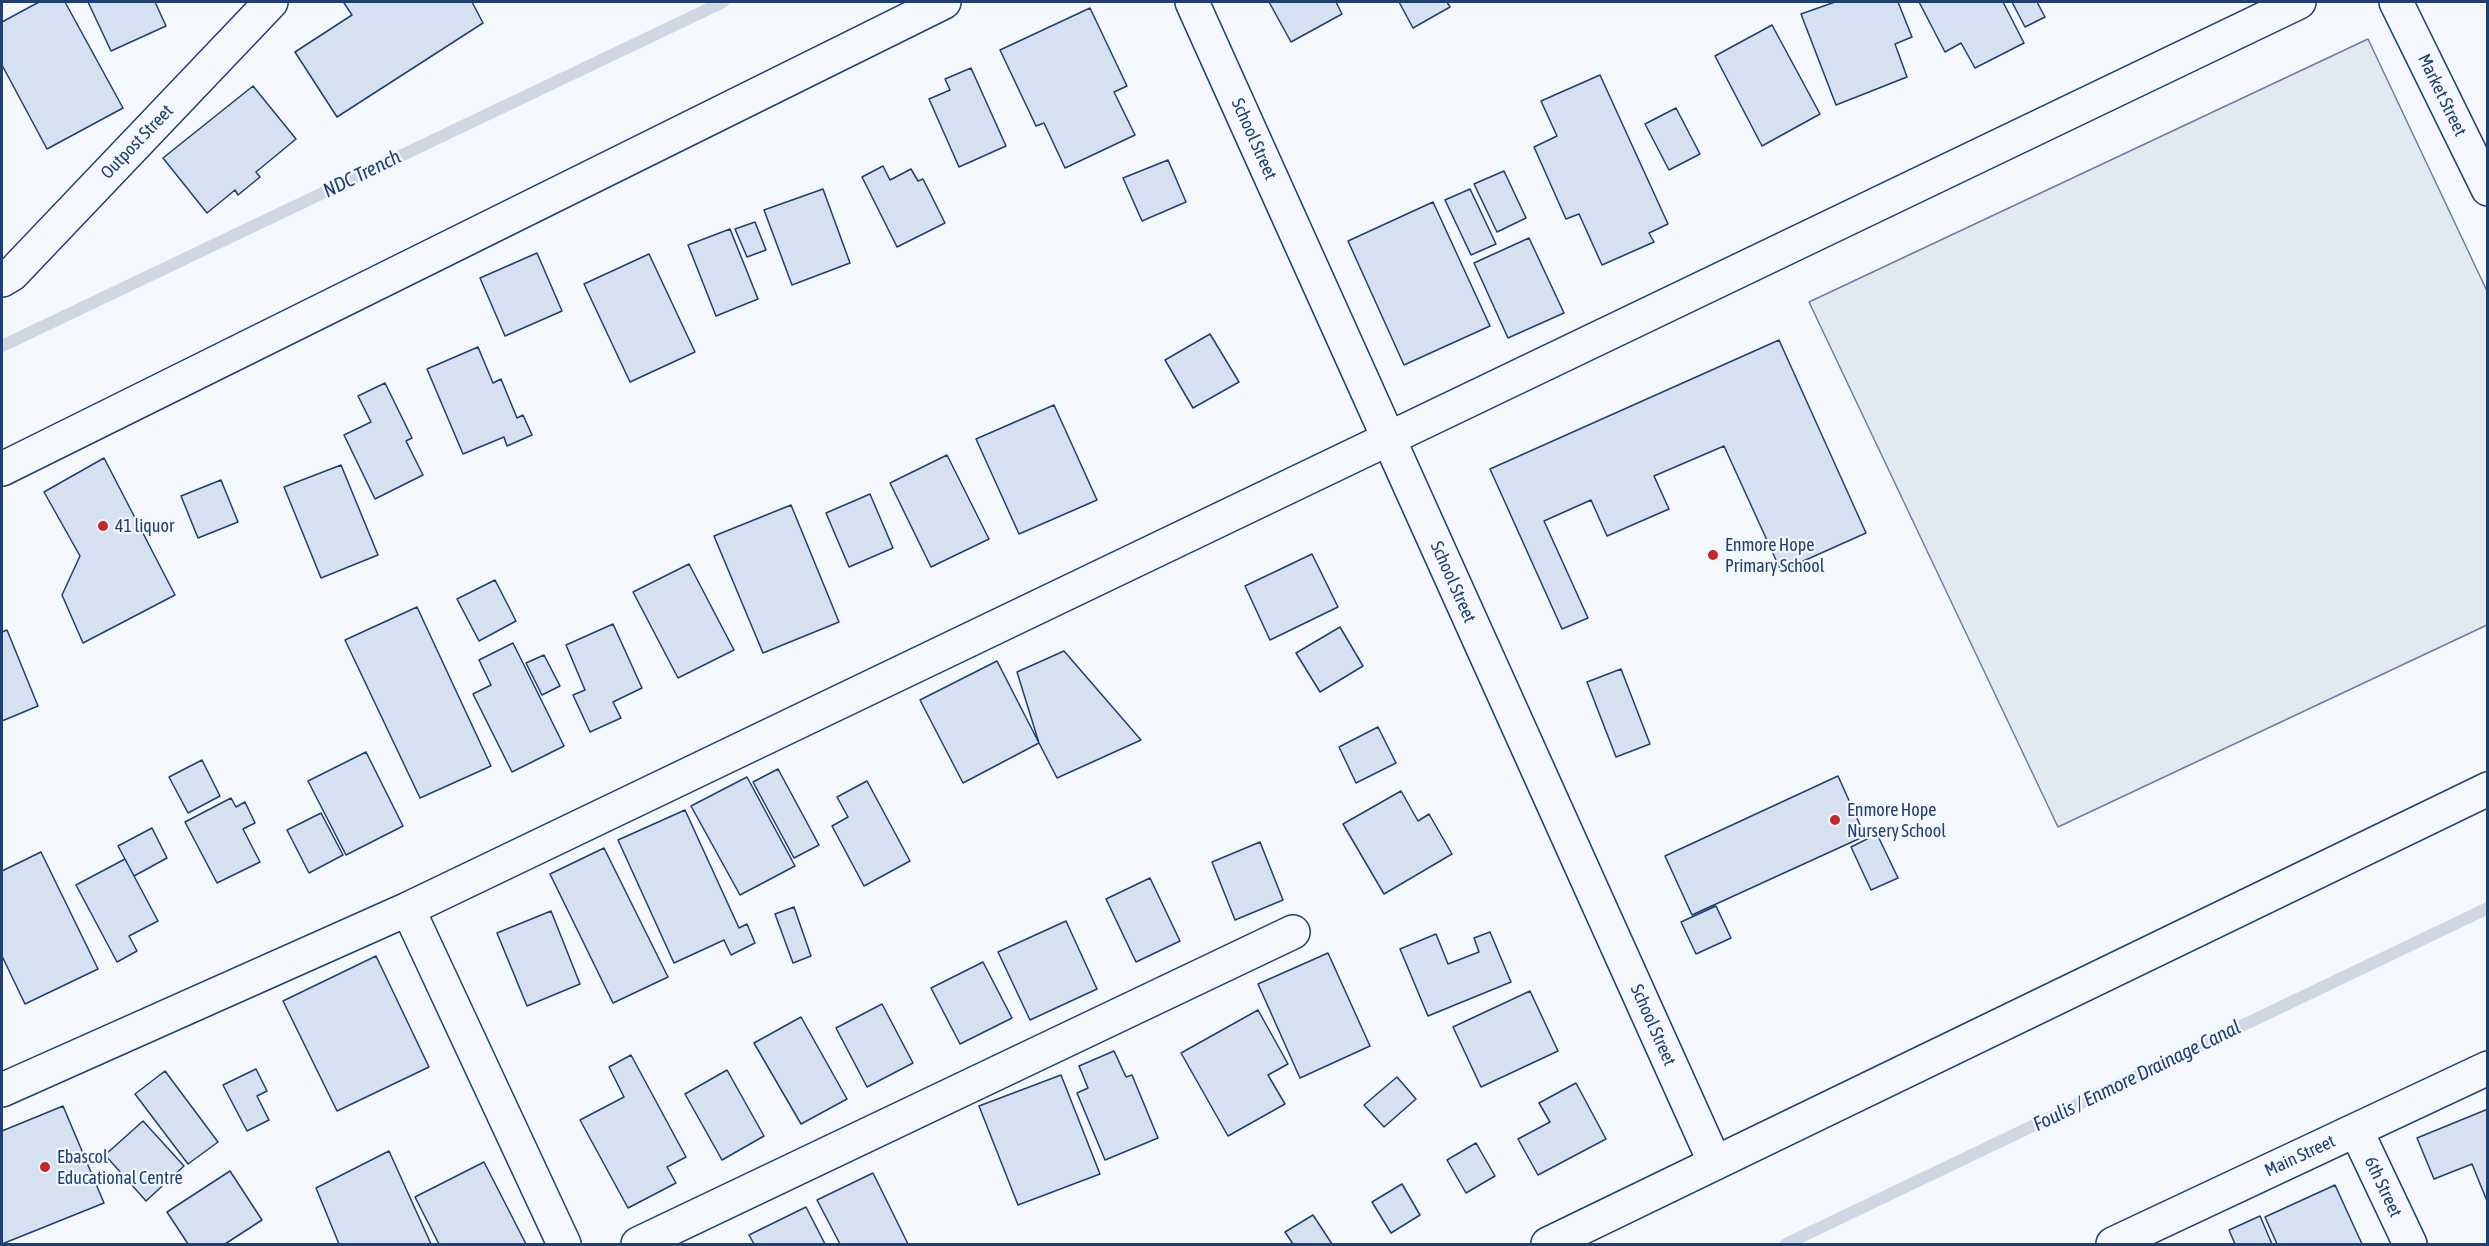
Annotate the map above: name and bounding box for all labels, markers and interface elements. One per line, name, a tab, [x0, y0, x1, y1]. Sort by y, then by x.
street label: Market Street	[2413, 50, 2471, 140]
street label: School Street	[1227, 95, 1281, 183]
street label: Outpost Street	[96, 100, 178, 184]
water label: NDC Trench	[319, 145, 405, 203]
place label: 41 liquor	[115, 515, 174, 537]
marker: 41 liquor	[96, 519, 110, 533]
place label: Enmore Hope Primary School	[1725, 534, 1824, 576]
street label: School Street	[1426, 538, 1480, 626]
marker: Enmore Hope Primary School	[1706, 548, 1720, 562]
place label: Enmore Hope Nursery School	[1847, 799, 1946, 842]
marker: Enmore Hope Nursery School	[1828, 813, 1842, 827]
street label: School Street	[1626, 981, 1680, 1069]
water label: Foulis / Enmore Drainage Canal	[2029, 1015, 2245, 1137]
street label: Main Street	[2261, 1130, 2339, 1182]
place label: Ebascol Educational Centre	[57, 1146, 183, 1188]
street label: 6th Street	[2360, 1153, 2406, 1221]
marker: Ebascol Educational Centre	[38, 1160, 52, 1174]

